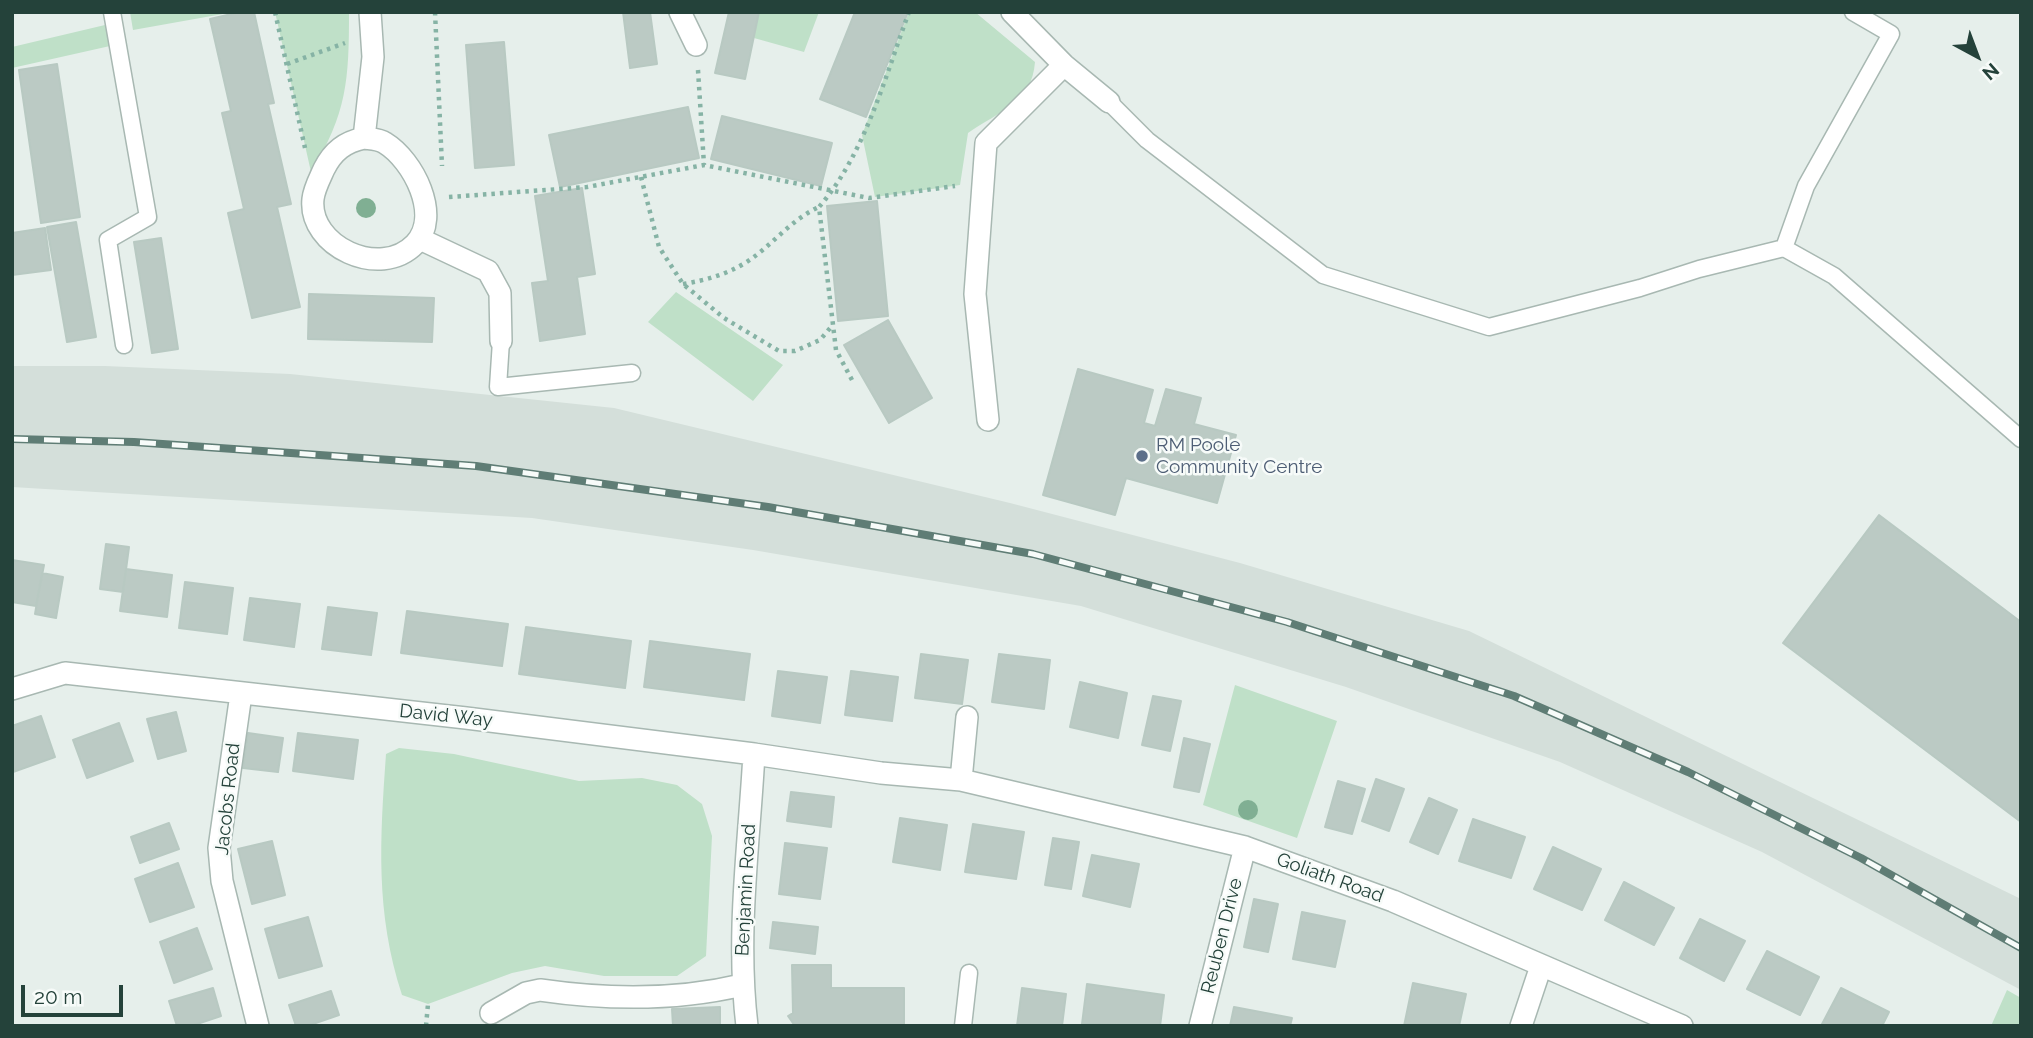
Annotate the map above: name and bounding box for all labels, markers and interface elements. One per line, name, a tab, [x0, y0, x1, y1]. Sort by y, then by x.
north arrow	[1942, 21, 2012, 91]
text: N	[1978, 59, 2003, 85]
place label: RM Poole Community Centre	[1156, 434, 1322, 478]
marker: RM Poole Community Centre	[1134, 448, 1150, 464]
street label: David Way	[398, 700, 494, 732]
street label: Jacobs Road	[211, 742, 245, 856]
street label: Benjamin Road	[731, 823, 761, 957]
street label: Goliath Road	[1273, 848, 1387, 908]
street label: Reuben Drive	[1197, 876, 1247, 996]
scale bar	[24, 972, 126, 1016]
text: 20 m	[34, 984, 82, 1009]

